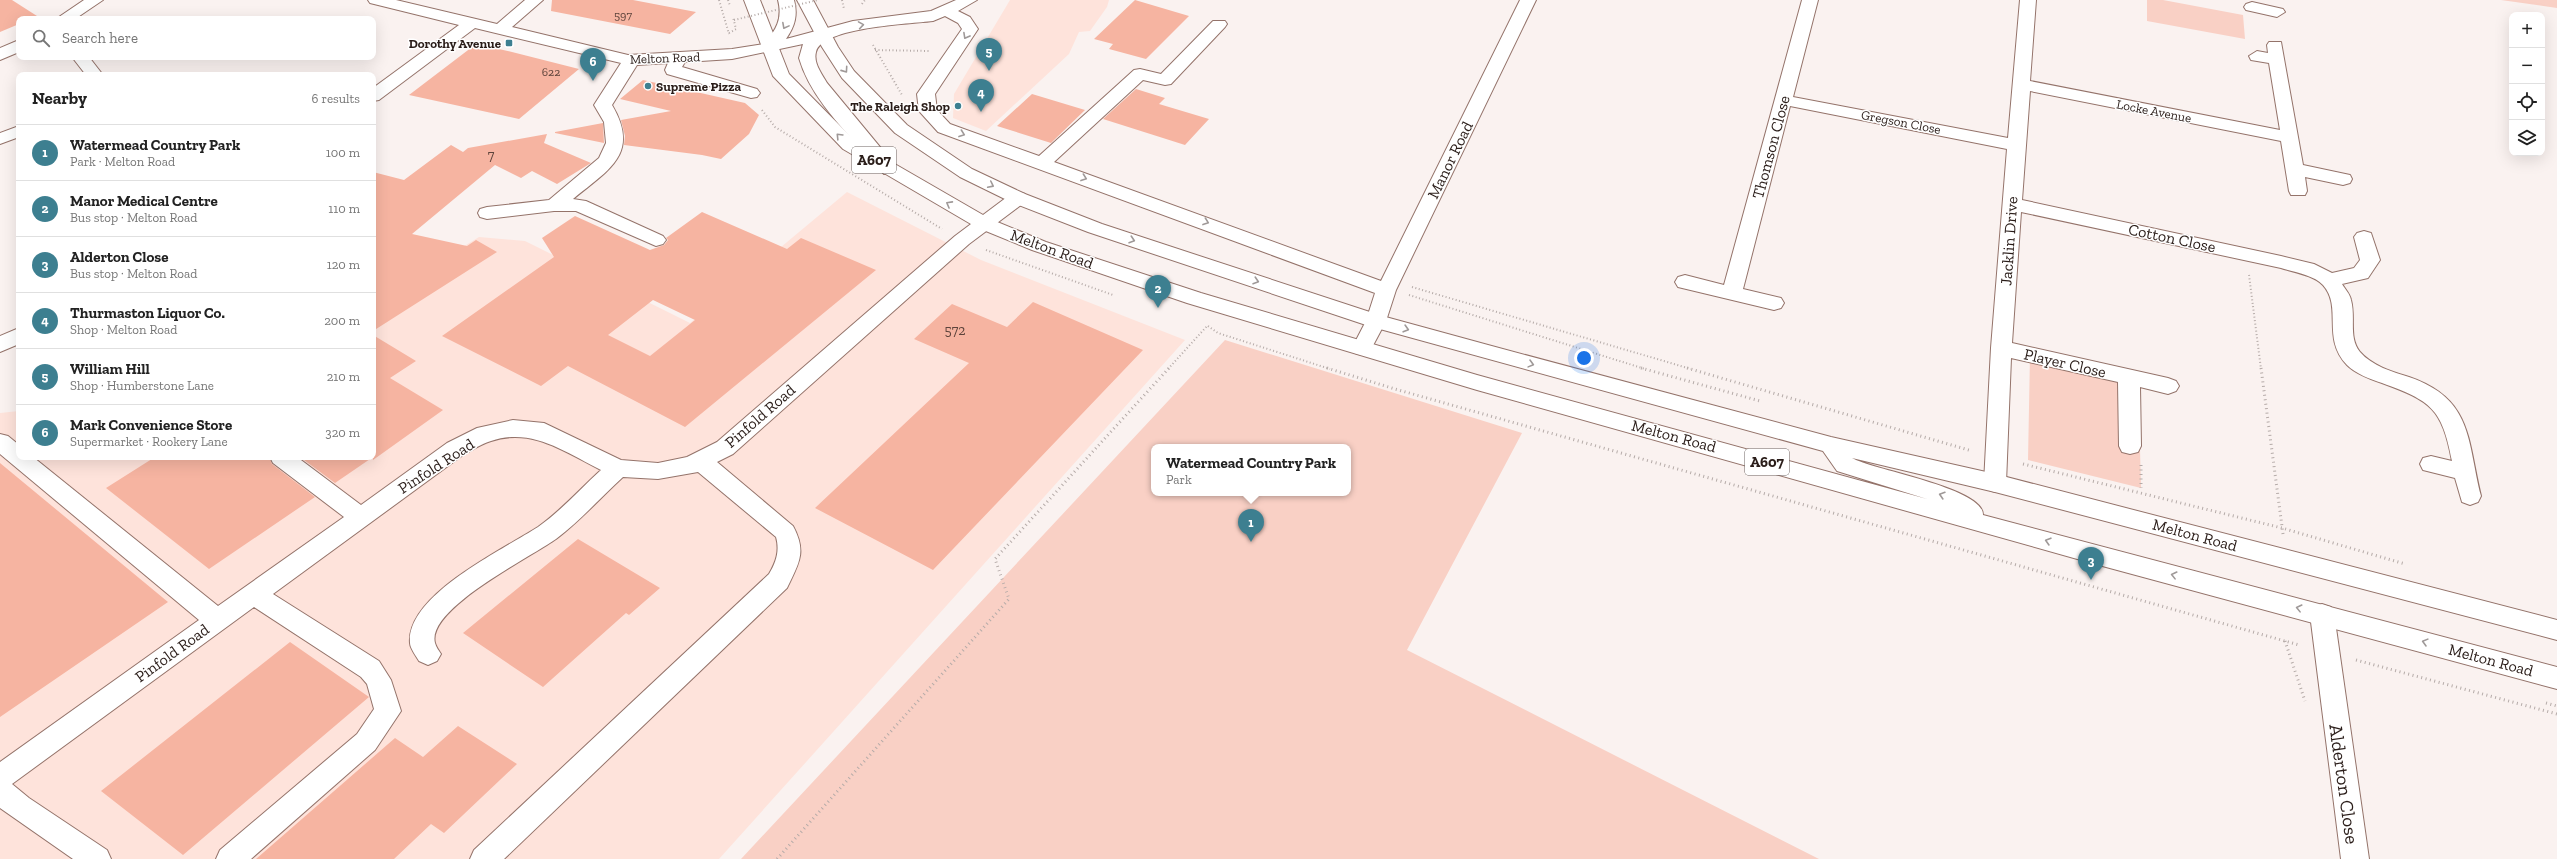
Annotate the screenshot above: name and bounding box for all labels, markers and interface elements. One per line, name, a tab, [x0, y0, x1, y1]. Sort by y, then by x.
house number: 597	[614, 8, 632, 22]
map controls	[2509, 12, 2545, 156]
button: +	[2509, 12, 2545, 48]
search box	[16, 16, 376, 60]
one-way arrow	[858, 21, 864, 30]
one-way arrow	[783, 22, 790, 29]
icon: search	[30, 27, 52, 49]
text: Search here	[62, 29, 138, 47]
one-way arrow	[964, 32, 971, 39]
place label: Dorothy Avenue	[409, 36, 502, 51]
marker: Dorothy Avenue	[504, 38, 514, 48]
pin: 5	[976, 38, 1002, 71]
pin: 6	[580, 48, 606, 81]
button: −	[2509, 48, 2545, 84]
street label: Melton Road	[629, 49, 701, 67]
house number: 622	[542, 65, 560, 79]
one-way arrow	[840, 66, 848, 73]
place label: Supreme Pizza	[656, 79, 741, 94]
pin: 4	[968, 79, 994, 112]
marker: Supreme Pizza	[643, 81, 653, 91]
button: locate	[2509, 84, 2545, 120]
text: Nearby	[32, 88, 87, 108]
text: 6 results	[312, 91, 360, 106]
street label: Thomson Close	[1748, 93, 1794, 201]
street label: Locke Avenue	[2115, 96, 2193, 126]
place label: The Raleigh Shop	[850, 99, 951, 114]
marker: The Raleigh Shop	[953, 101, 963, 111]
street label: Gregson Close	[1860, 107, 1942, 137]
street label: Manor Road	[1423, 118, 1477, 202]
button: layers	[2509, 120, 2545, 156]
one-way arrow	[958, 129, 965, 138]
one-way arrow	[837, 133, 844, 141]
text: Watermead Country Park	[70, 136, 240, 154]
text: 1	[42, 145, 48, 160]
text: 100 m	[326, 145, 360, 160]
house number: 7	[488, 147, 495, 164]
road number: A607	[852, 147, 896, 173]
text: Park · Melton Road	[70, 154, 175, 169]
one-way arrow	[1080, 174, 1087, 182]
one-way arrow	[986, 180, 994, 188]
text: Manor Medical Centre	[70, 192, 218, 210]
street label: Jacklin Drive	[1996, 196, 2022, 286]
text: 2	[42, 201, 48, 216]
text: 110 m	[328, 201, 360, 216]
one-way arrow	[946, 202, 954, 209]
text: Bus stop · Melton Road	[70, 210, 197, 225]
one-way arrow	[1202, 218, 1209, 226]
street label: Cotton Close	[2127, 219, 2217, 257]
street label: Melton Road	[1008, 225, 1096, 273]
one-way arrow	[1129, 235, 1136, 244]
text: Alderton Close	[70, 248, 168, 266]
text: 3	[42, 257, 48, 272]
text: 120 m	[327, 257, 360, 272]
text: Bus stop · Melton Road	[70, 266, 197, 281]
pin: 2	[1145, 275, 1171, 308]
one-way arrow	[1252, 276, 1259, 285]
text: Thurmaston Liquor Co.	[70, 304, 225, 322]
text: 4	[41, 313, 49, 328]
text: 200 m	[324, 313, 360, 328]
text: Shop · Melton Road	[70, 322, 177, 337]
house number: 572	[945, 322, 965, 339]
one-way arrow	[1402, 324, 1409, 333]
street label: Player Close	[2022, 344, 2108, 382]
your location	[1574, 348, 1594, 368]
one-way arrow	[1528, 359, 1535, 368]
text: William Hill	[70, 360, 150, 378]
text: 5	[42, 369, 48, 384]
text: 210 m	[327, 369, 360, 384]
text: Shop · Humberstone Lane	[70, 378, 214, 393]
street label: Pinfold Road	[721, 380, 799, 452]
text: Mark Convenience Store	[70, 416, 232, 434]
street label: Melton Road	[1630, 416, 1719, 456]
text: 6	[42, 425, 48, 440]
text: 320 m	[325, 425, 360, 440]
text: Supermarket · Rookery Lane	[70, 434, 228, 449]
street label: Pinfold Road	[394, 434, 478, 498]
popup	[1151, 444, 1351, 496]
road number: A607	[1745, 449, 1789, 475]
text: Watermead Country Park	[1166, 454, 1336, 472]
text: Park	[1166, 472, 1192, 487]
one-way arrow	[1939, 491, 1946, 500]
pin: 1	[1238, 509, 1264, 542]
street label: Melton Road	[2151, 515, 2240, 555]
one-way arrow	[2045, 537, 2052, 546]
pin: 3	[2078, 547, 2104, 580]
one-way arrow	[2170, 572, 2177, 580]
one-way arrow	[2296, 604, 2303, 613]
street label: Pinfold Road	[131, 620, 213, 686]
one-way arrow	[2422, 638, 2429, 647]
street label: Melton Road	[2447, 640, 2536, 680]
street label: Alderton Close	[2324, 722, 2364, 846]

